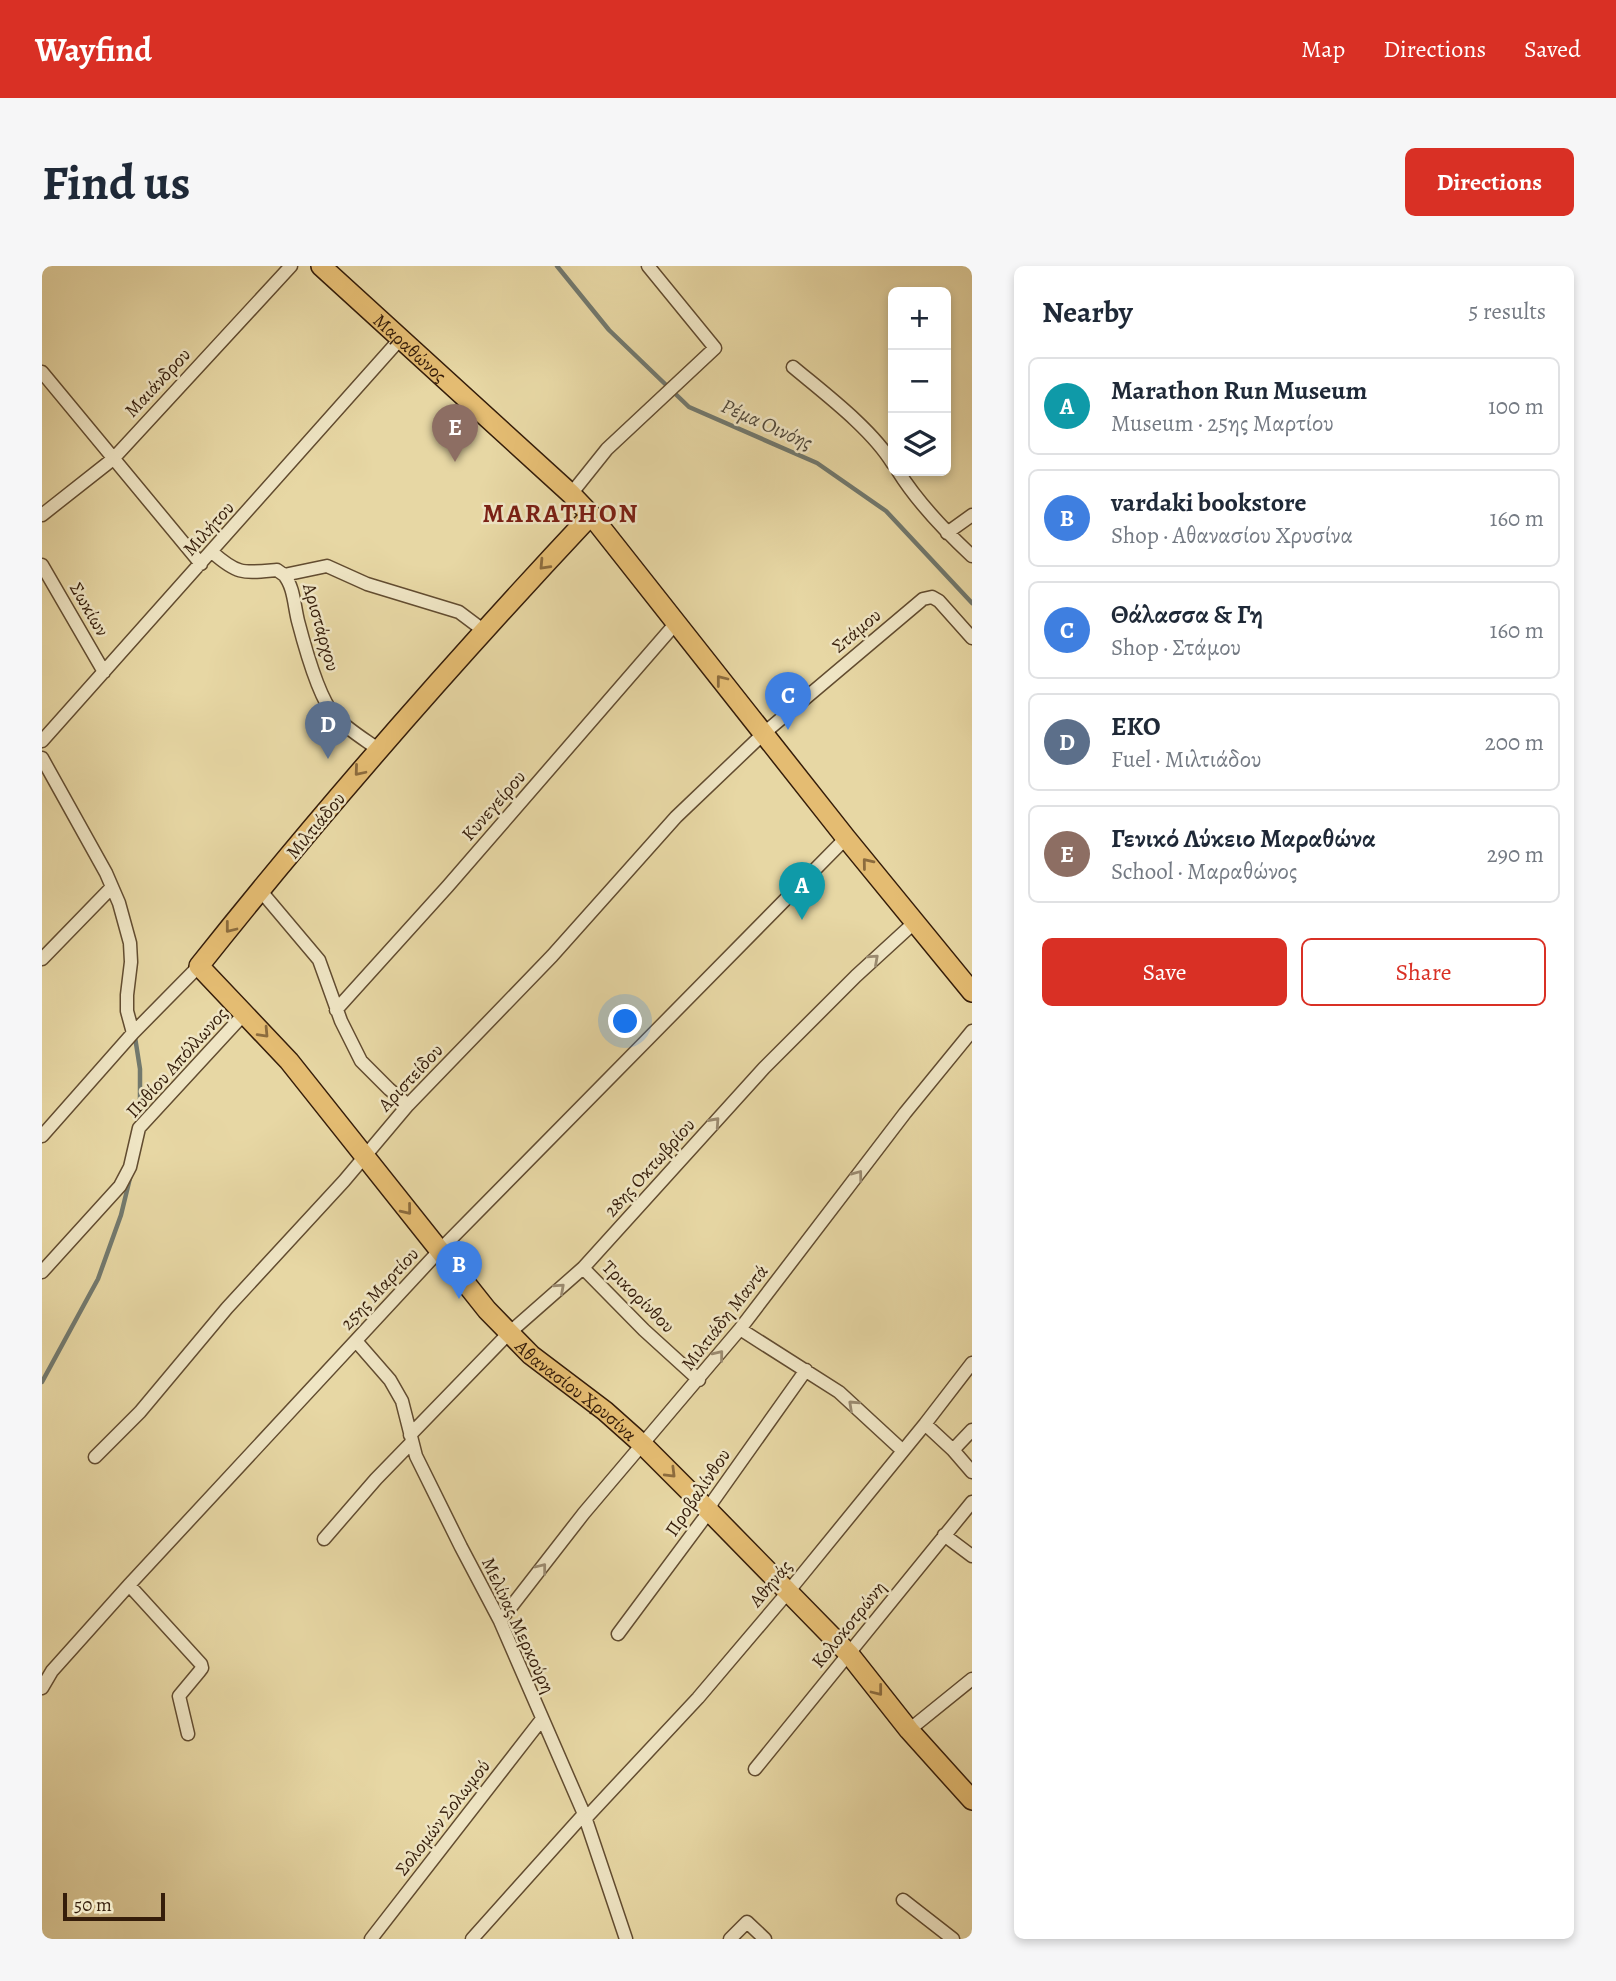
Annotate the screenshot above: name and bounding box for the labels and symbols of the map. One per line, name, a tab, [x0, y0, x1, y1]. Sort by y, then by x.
street label: Μαραθώνος	[367, 308, 452, 389]
street label: Μαιάνδρου	[119, 342, 197, 423]
water label: Ρέμα Οινόης	[717, 391, 817, 457]
pin: E	[432, 404, 478, 462]
street label: Μιλήτου	[177, 496, 240, 562]
district label: MARATHON	[483, 496, 639, 531]
one-way arrow	[539, 557, 552, 570]
street label: Σωκίων	[63, 578, 115, 641]
street label: Αριστάρχου	[296, 579, 346, 674]
street label: Στάμου	[827, 603, 887, 659]
pin: C	[765, 672, 811, 730]
one-way arrow	[717, 675, 730, 688]
pin: D	[305, 701, 351, 759]
one-way arrow	[355, 763, 368, 776]
street label: Κυνεγείρου	[456, 765, 532, 847]
street label: Μιλτιάδου	[280, 787, 351, 865]
one-way arrow	[862, 859, 875, 871]
pin: A	[779, 862, 825, 920]
one-way arrow	[225, 920, 238, 933]
one-way arrow	[866, 955, 879, 967]
street label: Πυθίου Απόλλωνος	[120, 1002, 234, 1124]
your location	[608, 1004, 642, 1038]
one-way arrow	[255, 1025, 268, 1038]
street label: Αριστείδου	[372, 1038, 449, 1118]
street label: 28ης Οκτωβρίου	[598, 1113, 701, 1223]
one-way arrow	[707, 1117, 720, 1130]
one-way arrow	[849, 1170, 862, 1183]
one-way arrow	[398, 1202, 411, 1215]
pin: B	[436, 1241, 482, 1299]
street label: 25ης Μαρτίου	[335, 1242, 425, 1336]
street label: Τρικορίνθου	[596, 1255, 680, 1339]
street label: Μιλτιάδη Μαντά	[675, 1259, 774, 1376]
one-way arrow	[552, 1284, 565, 1297]
street label: Αθανασίου Χρυσίνα	[508, 1334, 642, 1447]
one-way arrow	[710, 1351, 723, 1363]
one-way arrow	[848, 1400, 861, 1413]
street label: Προβαλίνθου	[659, 1444, 737, 1542]
one-way arrow	[663, 1465, 675, 1477]
street label: Μελίνας Μερκούρη	[475, 1553, 561, 1698]
street label: Αθηνάς	[743, 1554, 798, 1614]
one-way arrow	[533, 1563, 546, 1575]
street label: Κολοκοτρώνη	[806, 1576, 892, 1674]
one-way arrow	[869, 1683, 882, 1696]
street label: Σολομών Σολωμού	[389, 1754, 496, 1881]
scale bar	[63, 1890, 164, 1922]

